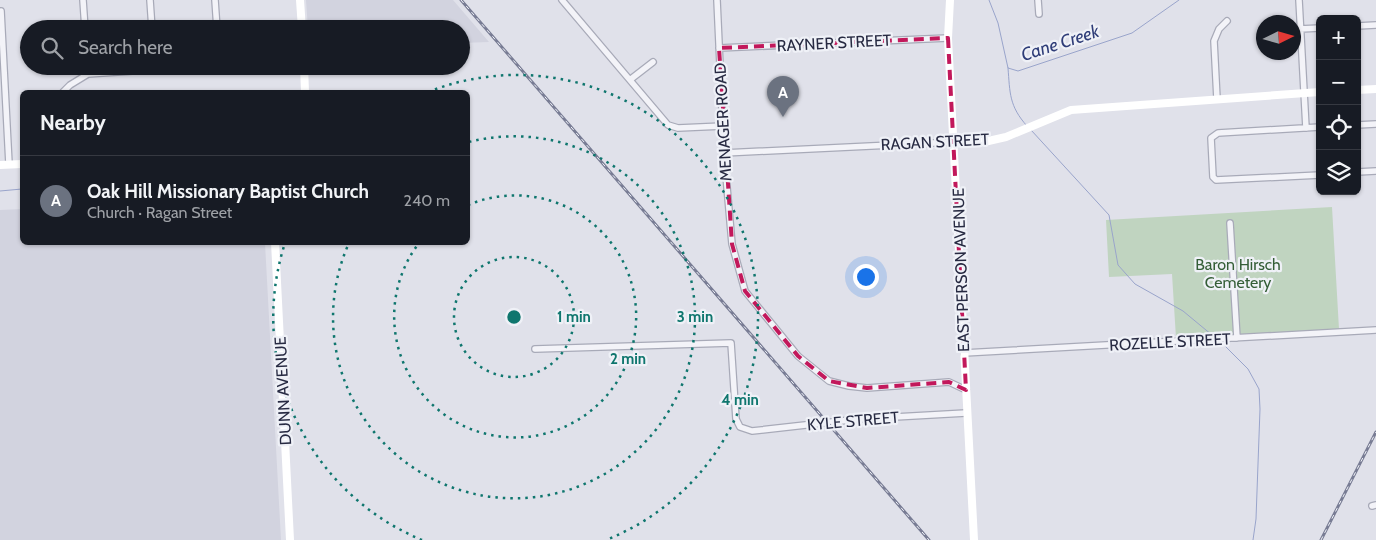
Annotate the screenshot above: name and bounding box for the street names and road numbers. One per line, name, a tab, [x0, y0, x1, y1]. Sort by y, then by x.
street label: RAYNER STREET	[776, 30, 892, 55]
street label: MENAGER ROAD	[710, 62, 736, 182]
street label: RAGAN STREET	[880, 130, 990, 154]
street label: EAST PERSON AVENUE	[949, 188, 973, 352]
street label: ROZELLE STREET	[1109, 329, 1232, 355]
street label: DUNN AVENUE	[271, 336, 295, 446]
street label: KYLE STREET	[806, 407, 900, 434]

